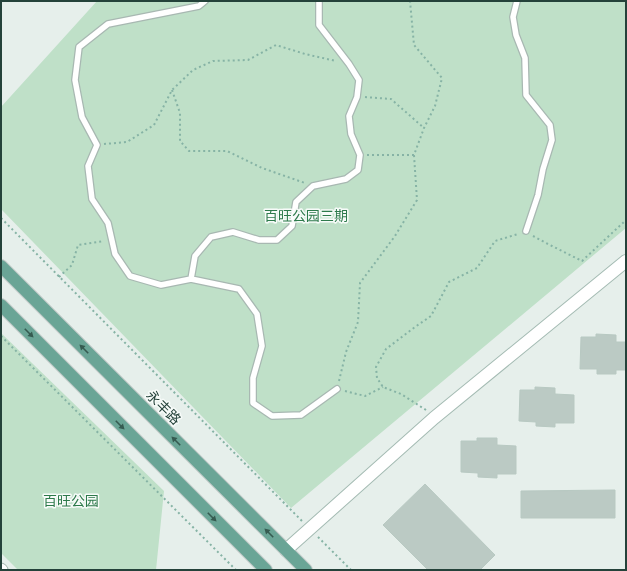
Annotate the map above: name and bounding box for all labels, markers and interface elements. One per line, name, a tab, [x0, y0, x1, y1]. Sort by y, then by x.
park label: 百旺公园三期	[264, 205, 348, 226]
one-way arrow	[24, 328, 34, 338]
one-way arrow	[79, 344, 89, 354]
street label: 永丰路	[142, 385, 186, 429]
one-way arrow	[116, 420, 125, 430]
one-way arrow	[171, 436, 181, 446]
park label: 百旺公园	[43, 490, 99, 511]
one-way arrow	[207, 512, 217, 522]
one-way arrow	[264, 528, 274, 538]

